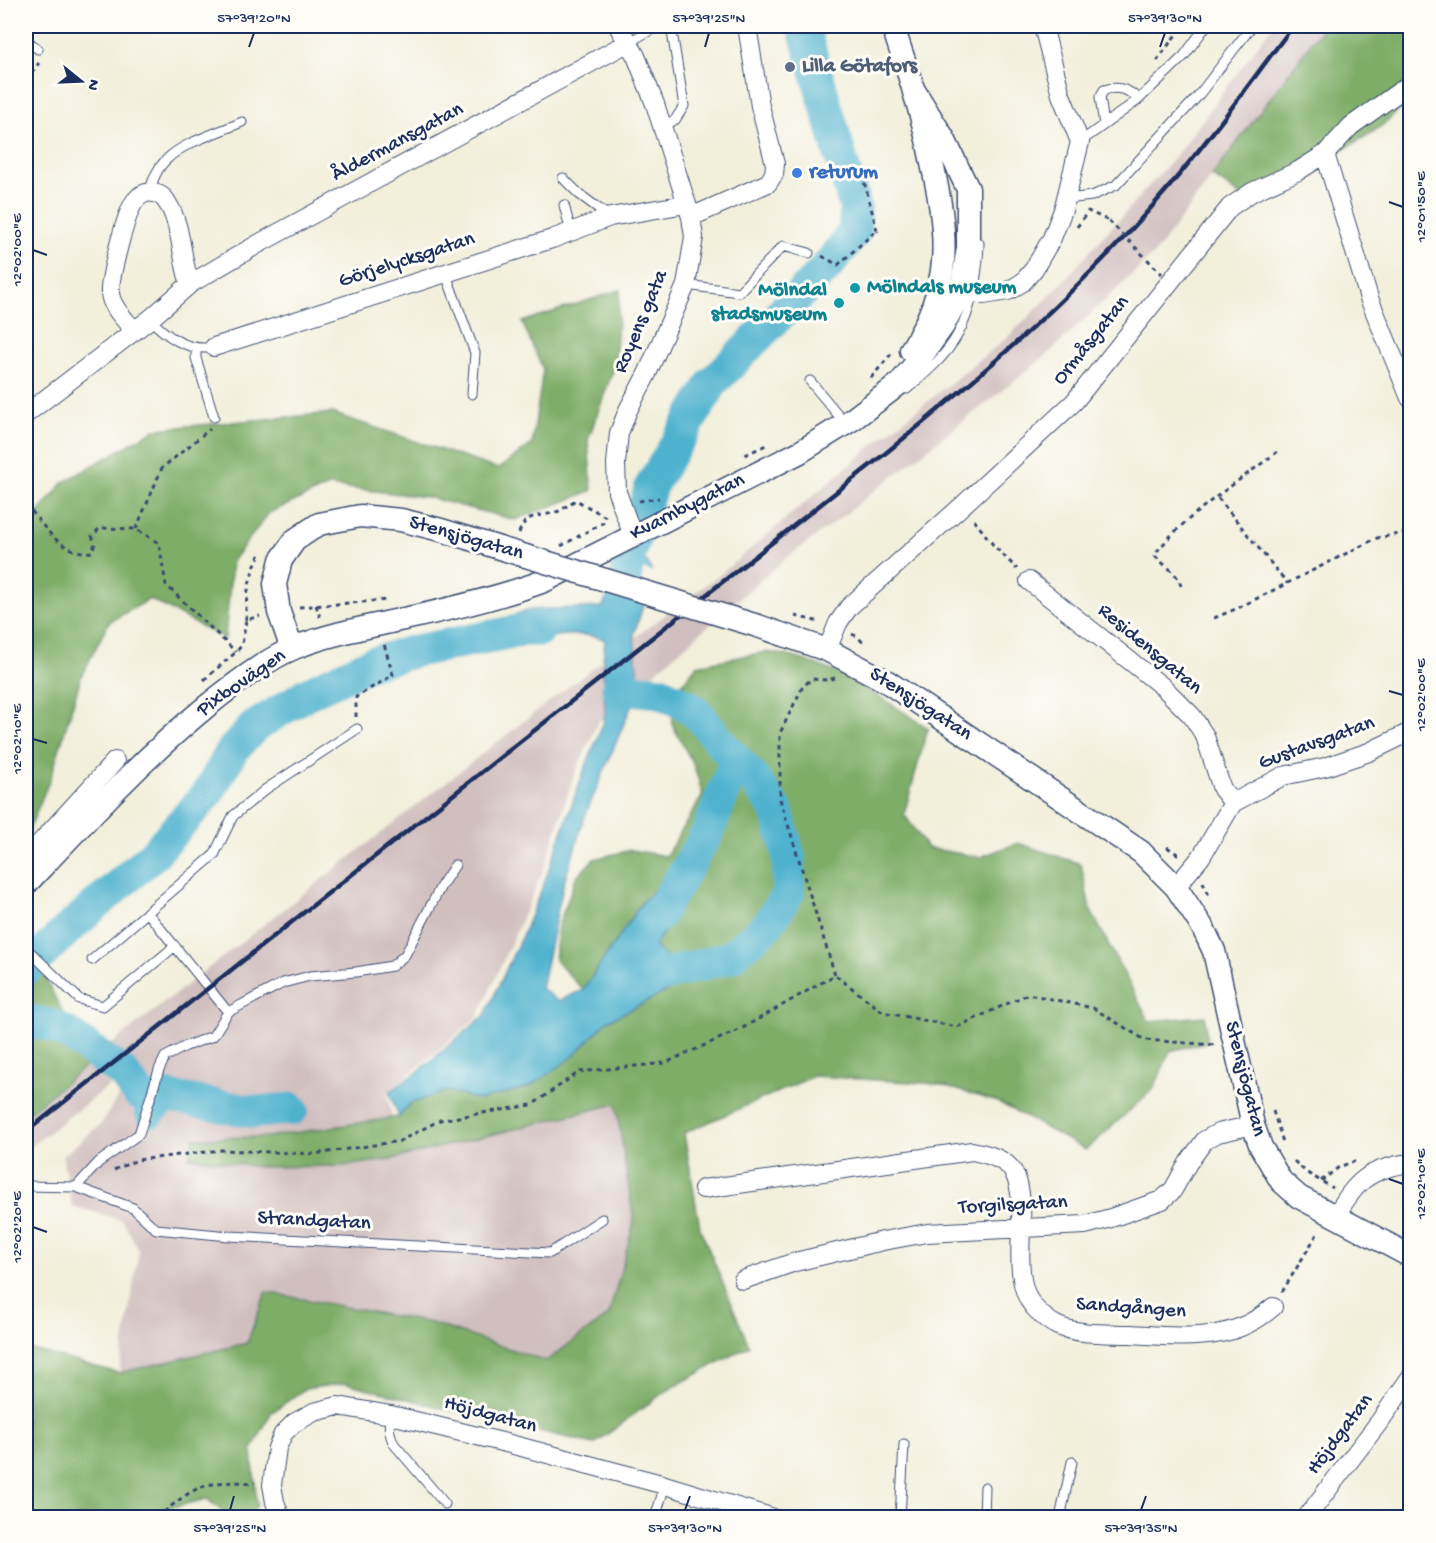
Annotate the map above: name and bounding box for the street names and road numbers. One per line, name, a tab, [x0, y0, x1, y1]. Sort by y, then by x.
street label: Åldermansgatan	[327, 96, 468, 188]
street label: Görjelycksgatan	[336, 227, 478, 295]
street label: Royens gata	[609, 265, 675, 377]
street label: Ormåsgatan	[1048, 291, 1136, 391]
street label: Kvarnbygatan	[627, 468, 749, 548]
street label: Stensjögatan	[406, 511, 526, 567]
street label: Residensgatan	[1092, 599, 1206, 701]
street label: Pixbovägen	[192, 644, 291, 724]
street label: Stensjögatan	[864, 662, 976, 748]
street label: Gustavsgatan	[1255, 711, 1379, 777]
street label: Stensjögatan	[1218, 1019, 1270, 1139]
street label: Torgilsgatan	[957, 1191, 1068, 1221]
street label: Strandgatan	[257, 1207, 371, 1237]
street label: Sandgången	[1075, 1293, 1187, 1325]
street label: Höjdgatan	[1302, 1389, 1380, 1481]
street label: Höjdgatan	[441, 1392, 539, 1440]

